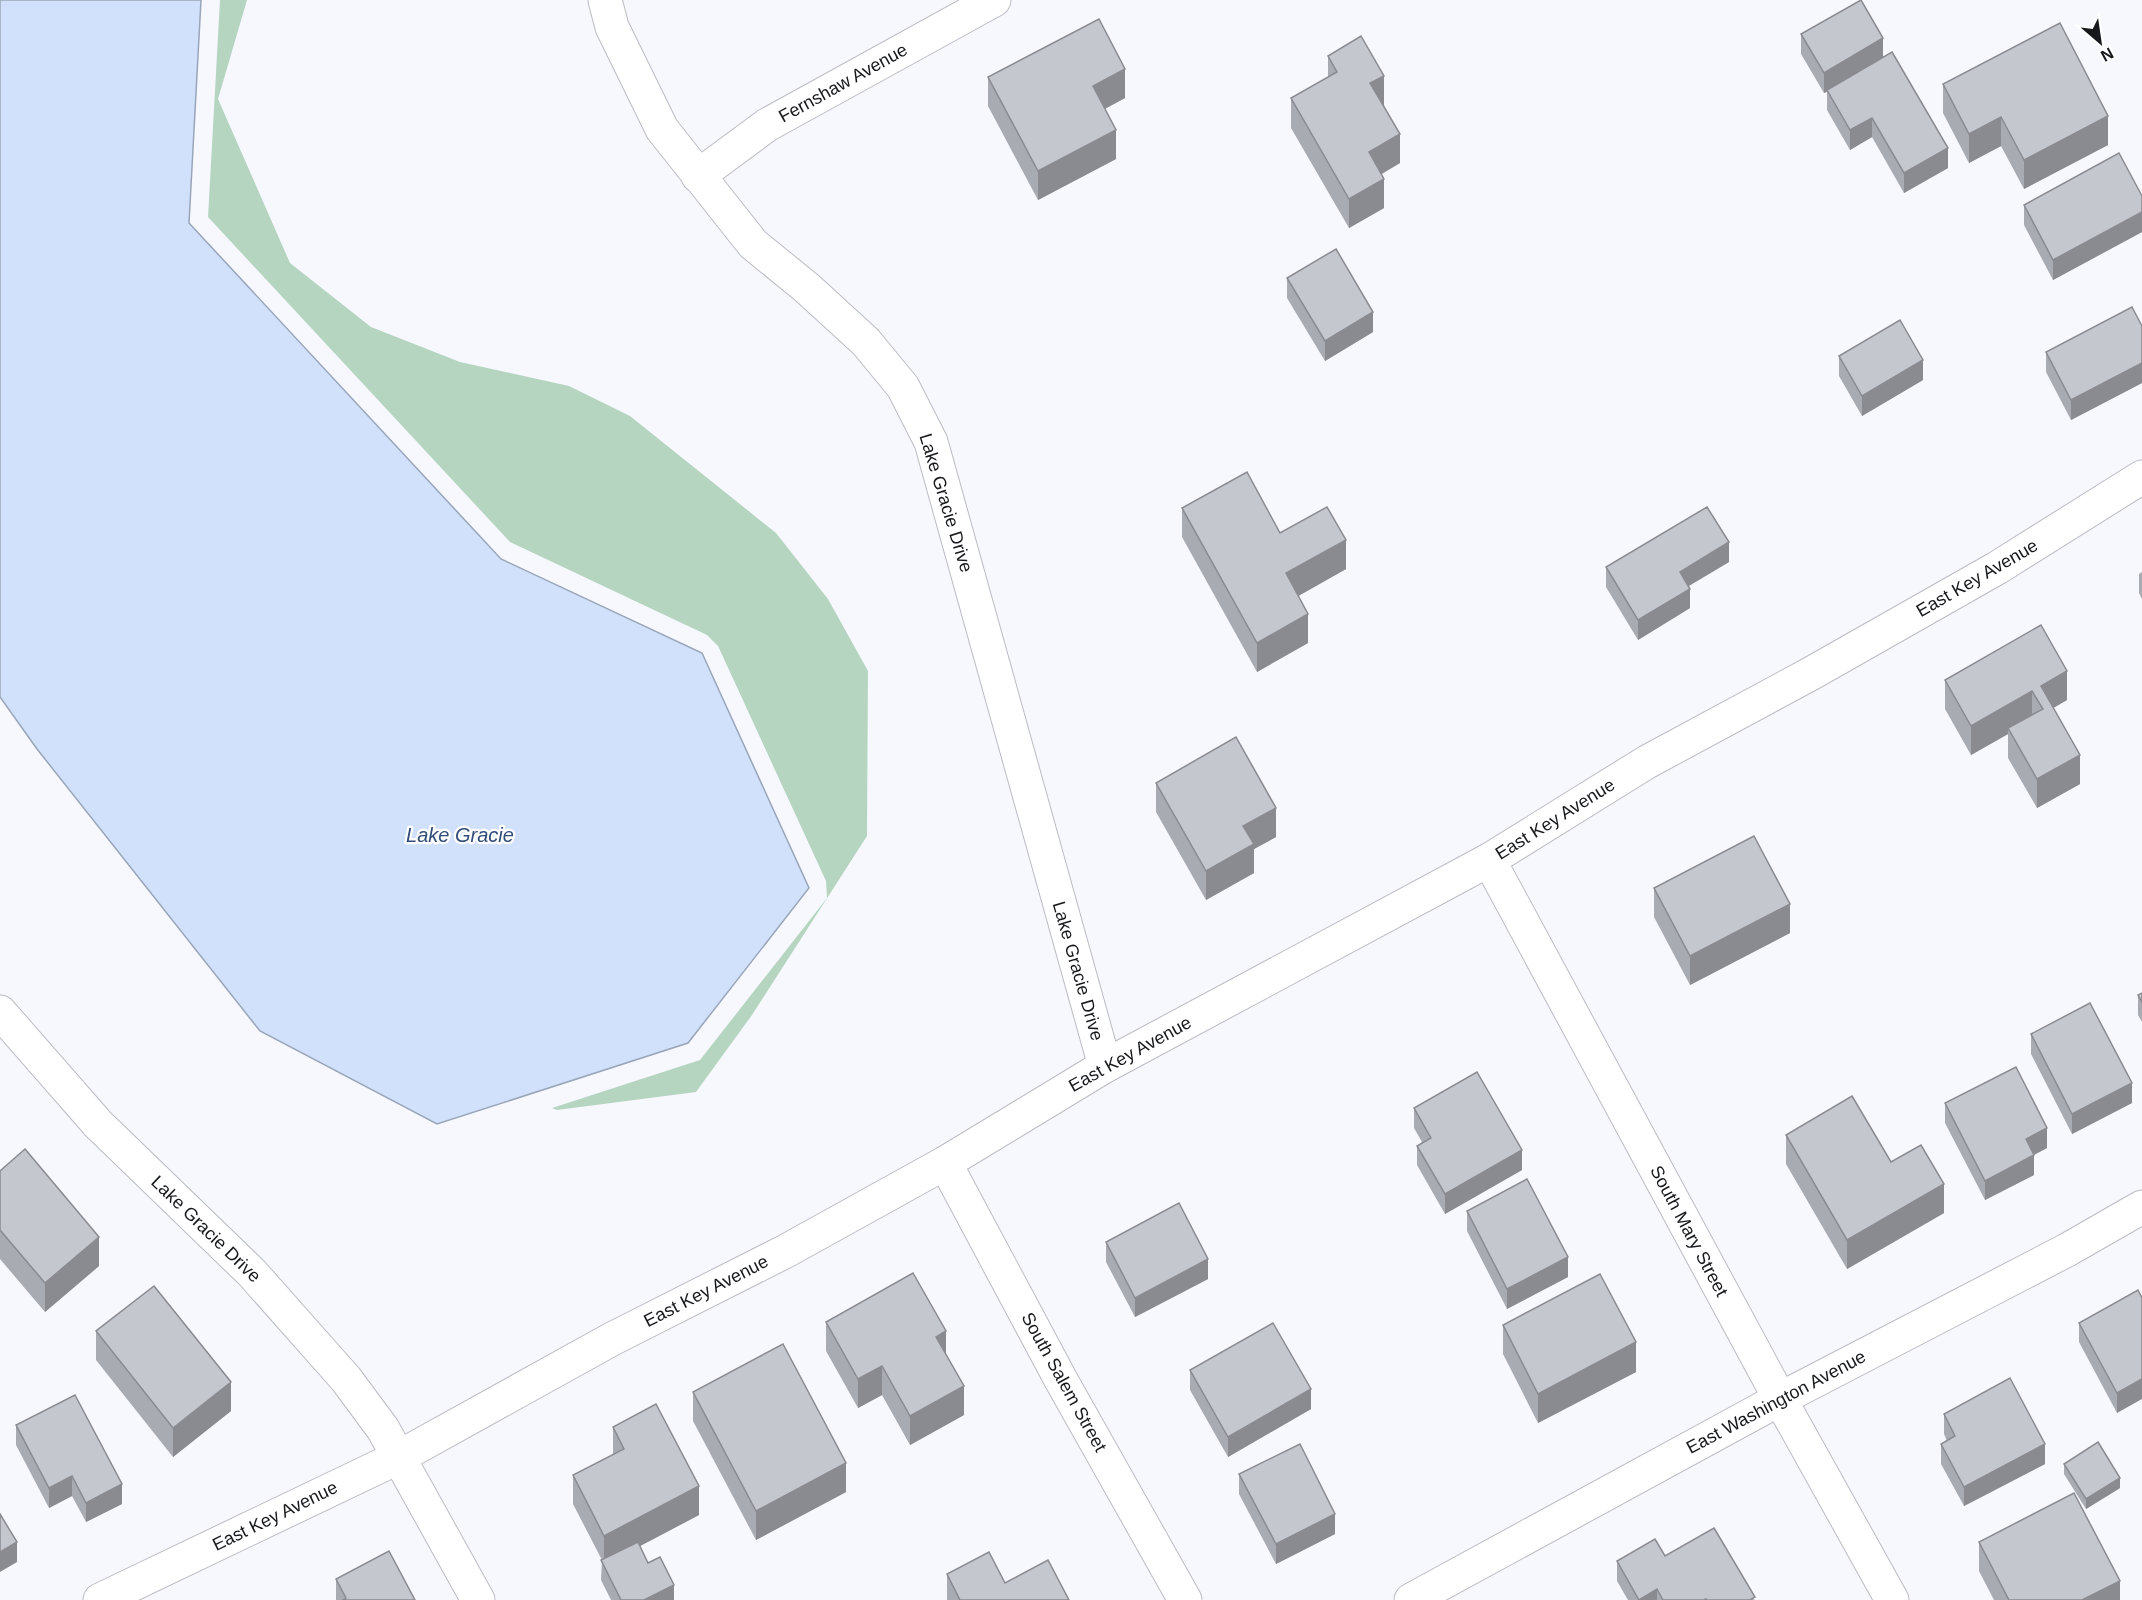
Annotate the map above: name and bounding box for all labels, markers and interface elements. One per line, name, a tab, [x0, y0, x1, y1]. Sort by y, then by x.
north arrow	[2070, 12, 2130, 72]
street label: Fernshaw Avenue	[775, 39, 911, 127]
text: N	[2098, 44, 2116, 65]
street label: Lake Gracie Drive	[915, 431, 977, 575]
street label: East Key Avenue	[1913, 535, 2041, 621]
street label: East Key Avenue	[1492, 774, 1618, 864]
water label: Lake Gracie	[406, 824, 514, 846]
street label: Lake Gracie Drive	[1049, 899, 1107, 1043]
street label: East Key Avenue	[1065, 1012, 1195, 1096]
street label: South Mary Street	[1646, 1162, 1732, 1300]
street label: Lake Gracie Drive	[147, 1172, 265, 1286]
street label: East Key Avenue	[641, 1251, 771, 1331]
street label: South Salem Street	[1017, 1309, 1111, 1455]
street label: East Washington Avenue	[1683, 1346, 1869, 1458]
street label: East Key Avenue	[209, 1477, 341, 1555]

